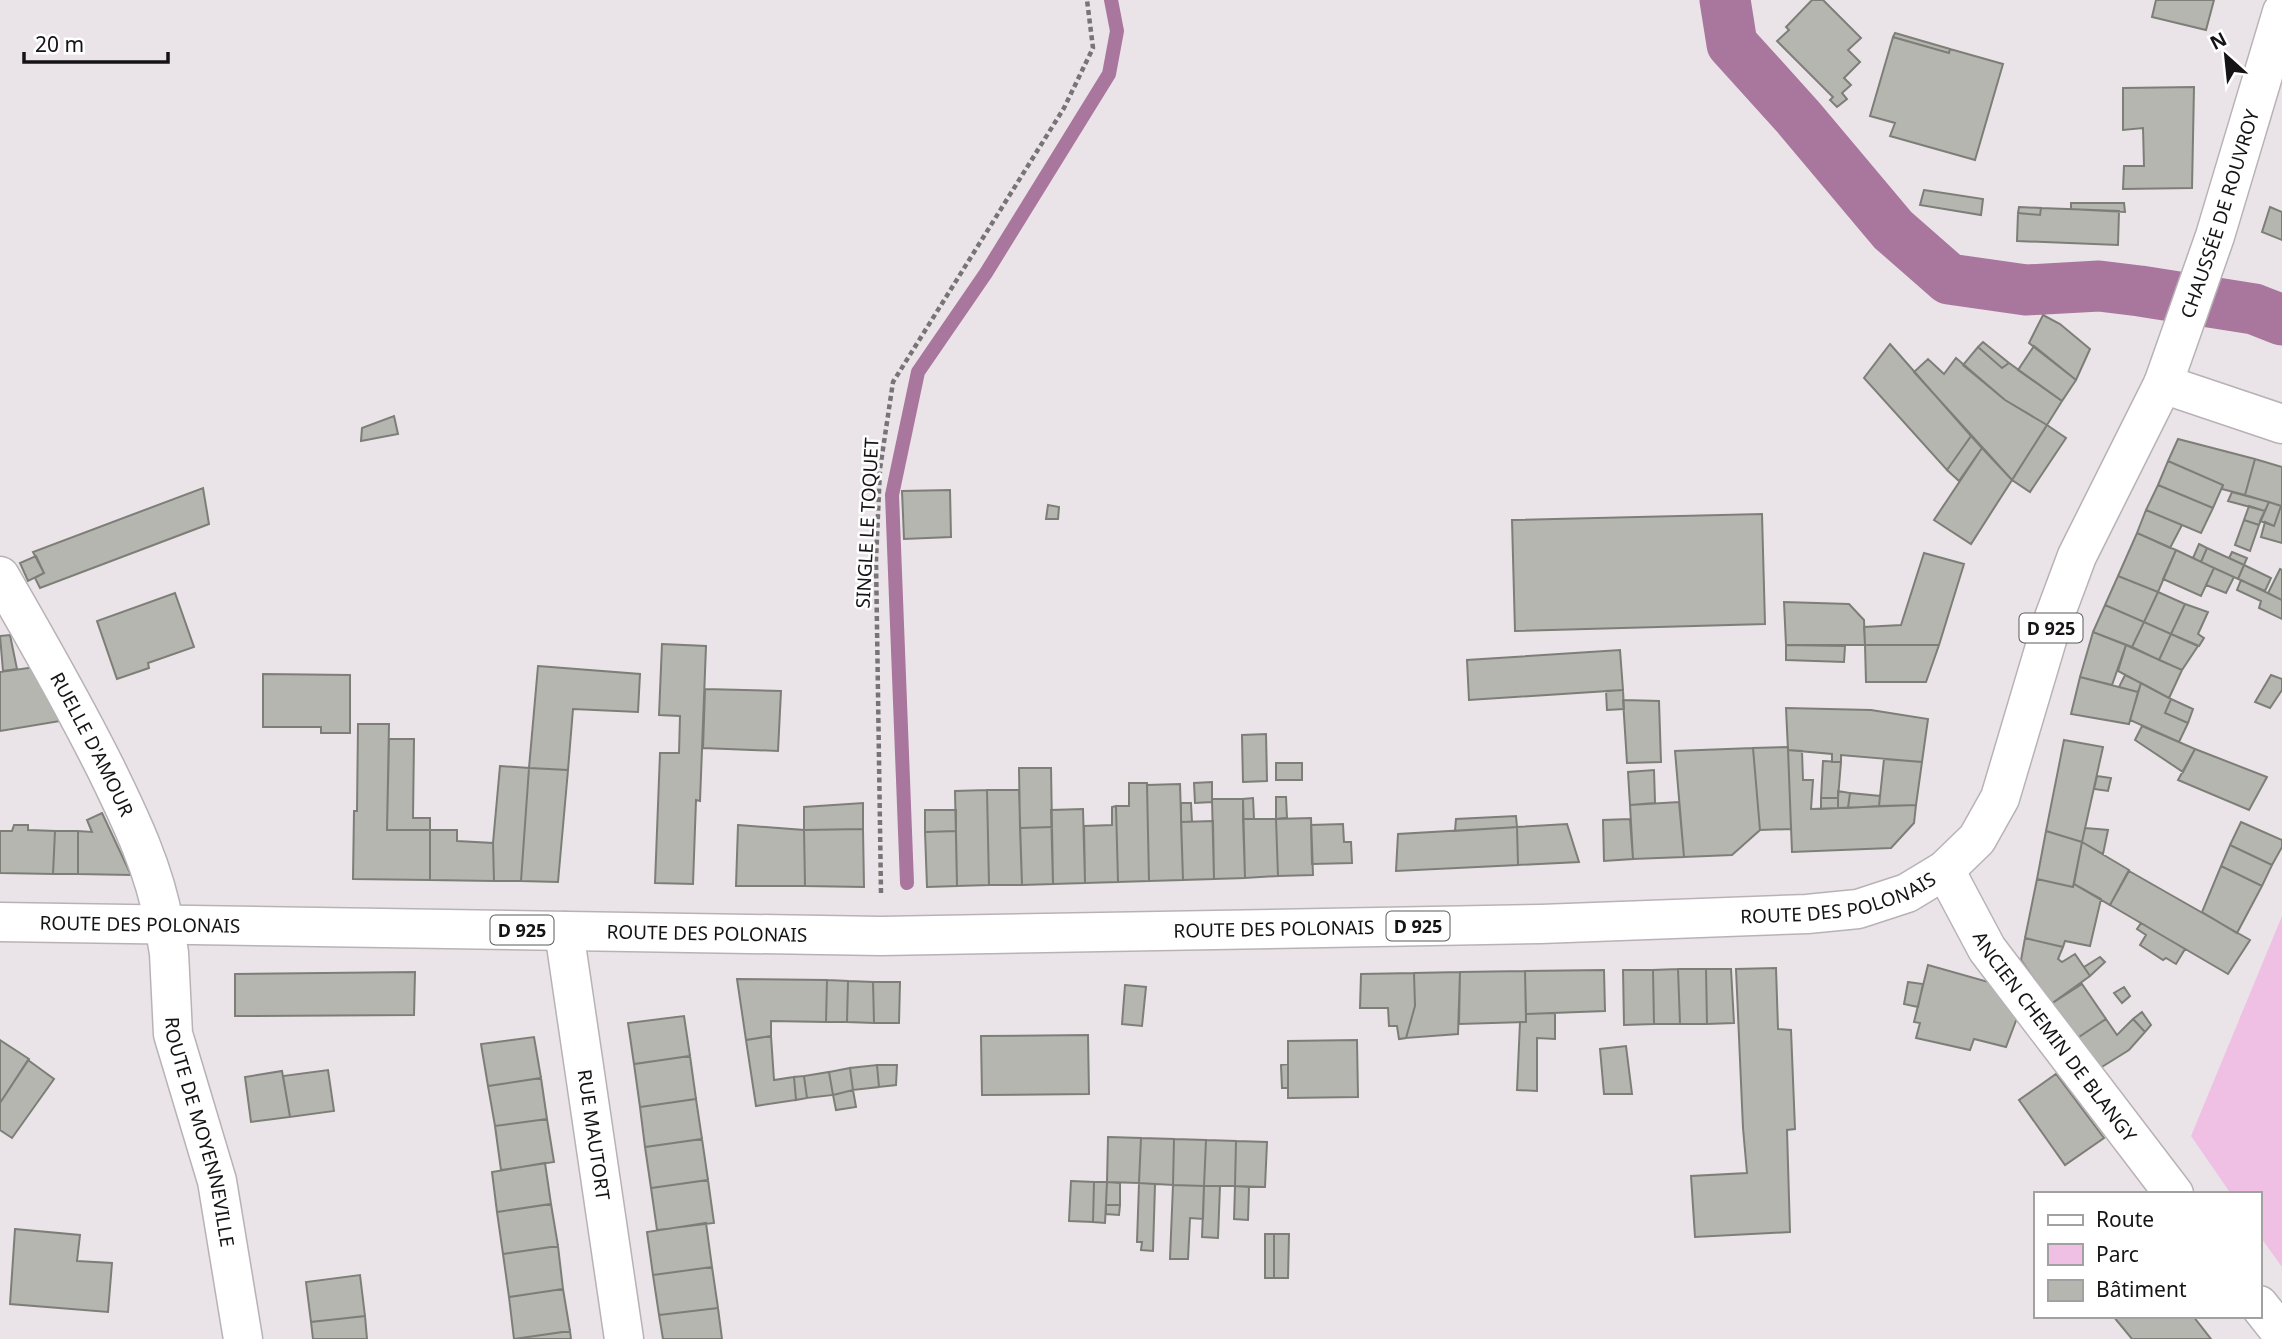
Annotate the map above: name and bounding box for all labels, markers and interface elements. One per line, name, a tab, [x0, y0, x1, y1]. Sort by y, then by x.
scale bar	[24, 21, 168, 65]
north arrow	[2191, 21, 2261, 91]
text: N	[2205, 26, 2231, 56]
text: 20 m	[35, 30, 84, 58]
street label: CHAUSSÉE DE ROUVROY	[2174, 106, 2265, 322]
street label: SINGLE LE TOQUET	[850, 437, 884, 609]
road number: D 925	[2020, 614, 2082, 642]
street label: RUELLE D'AMOUR	[44, 668, 140, 821]
street label: ROUTE DES POLONAIS	[1740, 866, 1940, 930]
street label: ROUTE DES POLONAIS	[39, 910, 241, 939]
road number: D 925	[1386, 911, 1450, 940]
street label: ROUTE DES POLONAIS	[1173, 914, 1374, 944]
road number: D 925	[490, 916, 554, 945]
street label: ROUTE DES POLONAIS	[606, 919, 807, 948]
street label: ANCIEN CHEMIN DE BLANGY	[1967, 927, 2143, 1147]
street label: ROUTE DE MOYENNEVILLE	[159, 1016, 241, 1249]
street label: RUE MAUTORT	[572, 1068, 616, 1202]
legend	[2034, 1192, 2261, 1318]
text: Route	[2096, 1205, 2154, 1233]
text: Parc	[2096, 1240, 2139, 1268]
text: Bâtiment	[2096, 1275, 2187, 1303]

